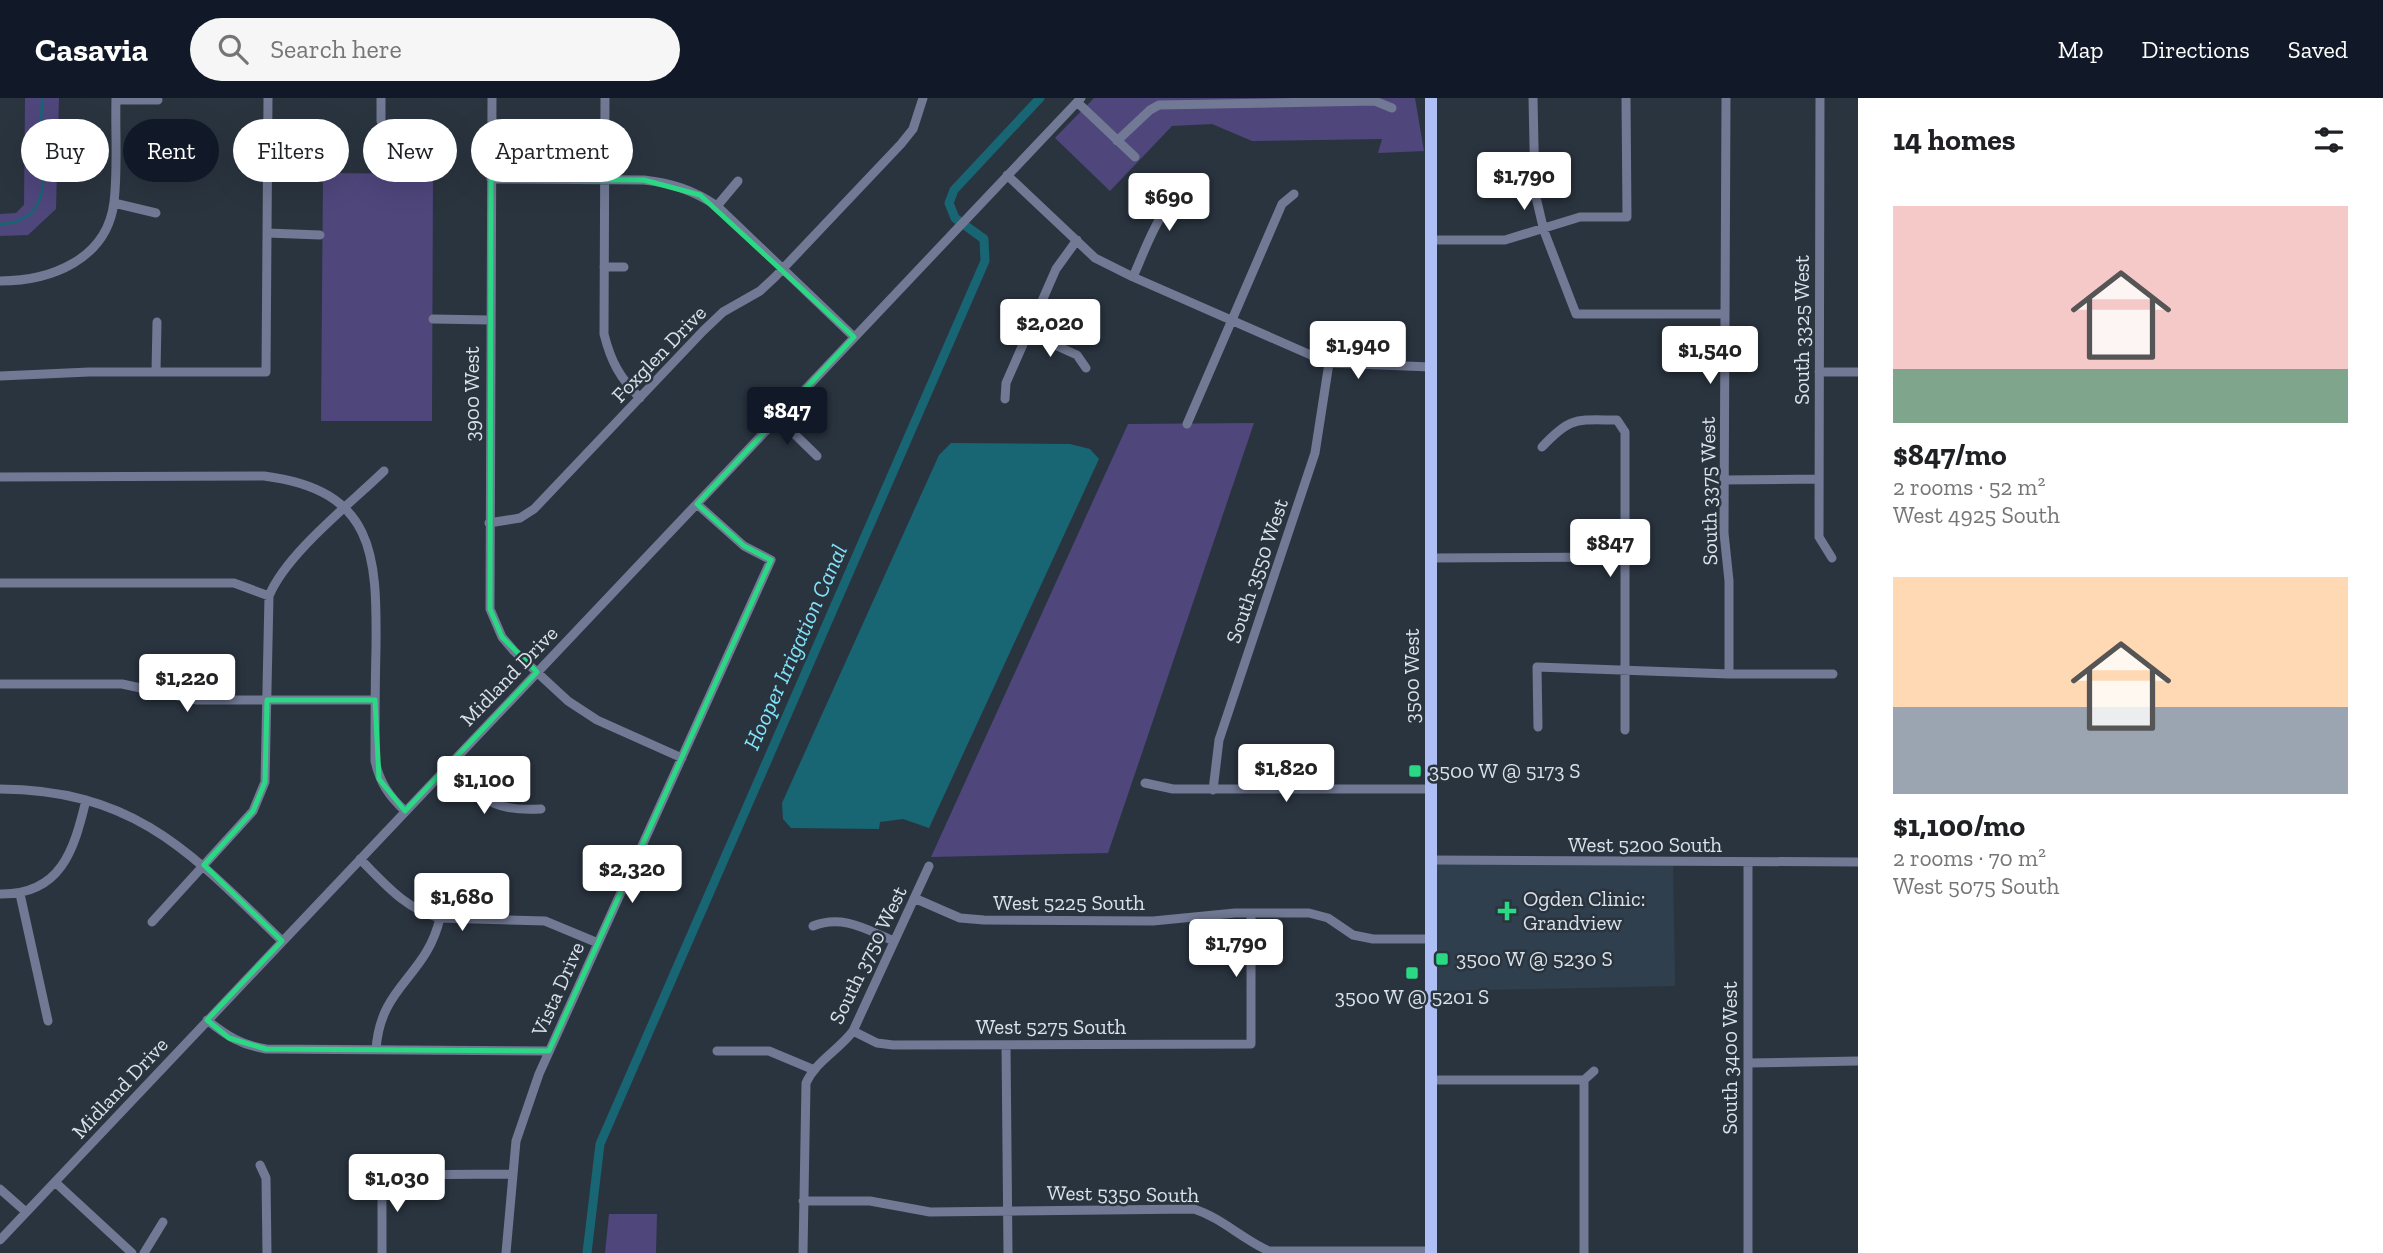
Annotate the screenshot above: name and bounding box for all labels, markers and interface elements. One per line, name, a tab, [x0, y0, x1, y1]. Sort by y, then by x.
search box	[190, 18, 680, 81]
text: Casavia	[35, 30, 148, 69]
icon: search	[214, 30, 252, 68]
text: Search here	[270, 33, 402, 65]
text: Map	[2058, 35, 2104, 64]
text: Directions	[2142, 35, 2250, 64]
text: Saved	[2288, 35, 2348, 64]
chip: Buy	[21, 119, 109, 182]
chip: Rent	[123, 119, 219, 182]
chip: Filters	[233, 119, 349, 182]
chip: New	[363, 119, 457, 182]
chip: Apartment	[471, 119, 633, 182]
icon: filters	[2310, 121, 2348, 159]
text: 14 homes	[1893, 122, 2016, 158]
pin: $1,790	[1467, 152, 1581, 212]
text: $1,790	[1493, 161, 1555, 189]
pin: $690	[1128, 174, 1210, 233]
text: $690	[1144, 182, 1194, 210]
icon: home	[2058, 252, 2184, 378]
street label: South 3325 West	[1789, 255, 1814, 405]
street label: Foxglen Drive	[606, 300, 711, 407]
pin: $2,020	[993, 300, 1107, 359]
text: $2,020	[1016, 308, 1084, 336]
pin: $1,940	[1301, 322, 1415, 381]
pin: $1,540	[1653, 327, 1767, 386]
text: $1,940	[1326, 330, 1390, 358]
text: $1,540	[1678, 335, 1742, 363]
street label: 3900 West	[459, 346, 484, 442]
pin: $847	[746, 388, 828, 447]
text: $847	[763, 396, 811, 424]
street label: South 3375 West	[1695, 416, 1722, 566]
text: $847/mo	[1893, 437, 2007, 473]
text: 2 rooms · 52 m²	[1893, 473, 2045, 501]
street label: South 3550 West	[1220, 495, 1293, 646]
text: West 4925 South	[1893, 501, 2060, 529]
pin: $847	[1569, 519, 1651, 579]
text: $847	[1586, 528, 1634, 556]
water label: Hooper Irrigation Canal	[737, 540, 853, 754]
street label: Midland Drive	[455, 620, 563, 731]
icon: home	[2058, 623, 2184, 749]
street label: 3500 West	[1399, 628, 1424, 723]
pin: $1,220	[130, 654, 244, 714]
text: $1,220	[155, 663, 219, 691]
pin: $1,820	[1229, 744, 1343, 804]
text: $1,820	[1254, 753, 1318, 781]
pin: $1,100	[427, 756, 541, 816]
place label: 3500 W @ 5173 S	[1429, 758, 1580, 783]
marker: 3500 W @ 5173 S	[1407, 763, 1423, 779]
text: $1,100	[453, 765, 515, 793]
text: $1,100/mo	[1893, 808, 2025, 844]
street label: West 5200 South	[1568, 832, 1722, 857]
text: 2 rooms · 70 m²	[1893, 844, 2046, 872]
pin: $2,320	[575, 846, 689, 905]
text: $2,320	[599, 854, 665, 882]
text: West 5075 South	[1893, 872, 2059, 900]
pin: $1,680	[405, 874, 519, 933]
text: $1,680	[430, 882, 494, 910]
street label: South 3750 West	[823, 882, 912, 1028]
place label: Ogden Clinic: Grandview	[1523, 886, 1645, 935]
street label: West 5225 South	[993, 890, 1145, 915]
marker: Ogden Clinic: Grandview	[1497, 901, 1517, 921]
pin: $1,790	[1179, 920, 1293, 979]
text: $1,790	[1205, 928, 1267, 956]
street label: Vista Drive	[525, 938, 589, 1041]
place label: 3500 W @ 5230 S	[1456, 946, 1613, 971]
marker: 3500 W @ 5230 S	[1434, 951, 1450, 967]
marker: 3500 W @ 5201 S	[1404, 965, 1420, 981]
street label: South 3400 West	[1717, 981, 1742, 1135]
place label: 3500 W @ 5201 S	[1335, 984, 1489, 1009]
street label: West 5275 South	[976, 1014, 1127, 1039]
street label: Midland Drive	[66, 1032, 173, 1144]
pin: $1,030	[340, 1154, 454, 1214]
text: $1,030	[365, 1163, 429, 1191]
street label: West 5350 South	[1047, 1180, 1200, 1207]

